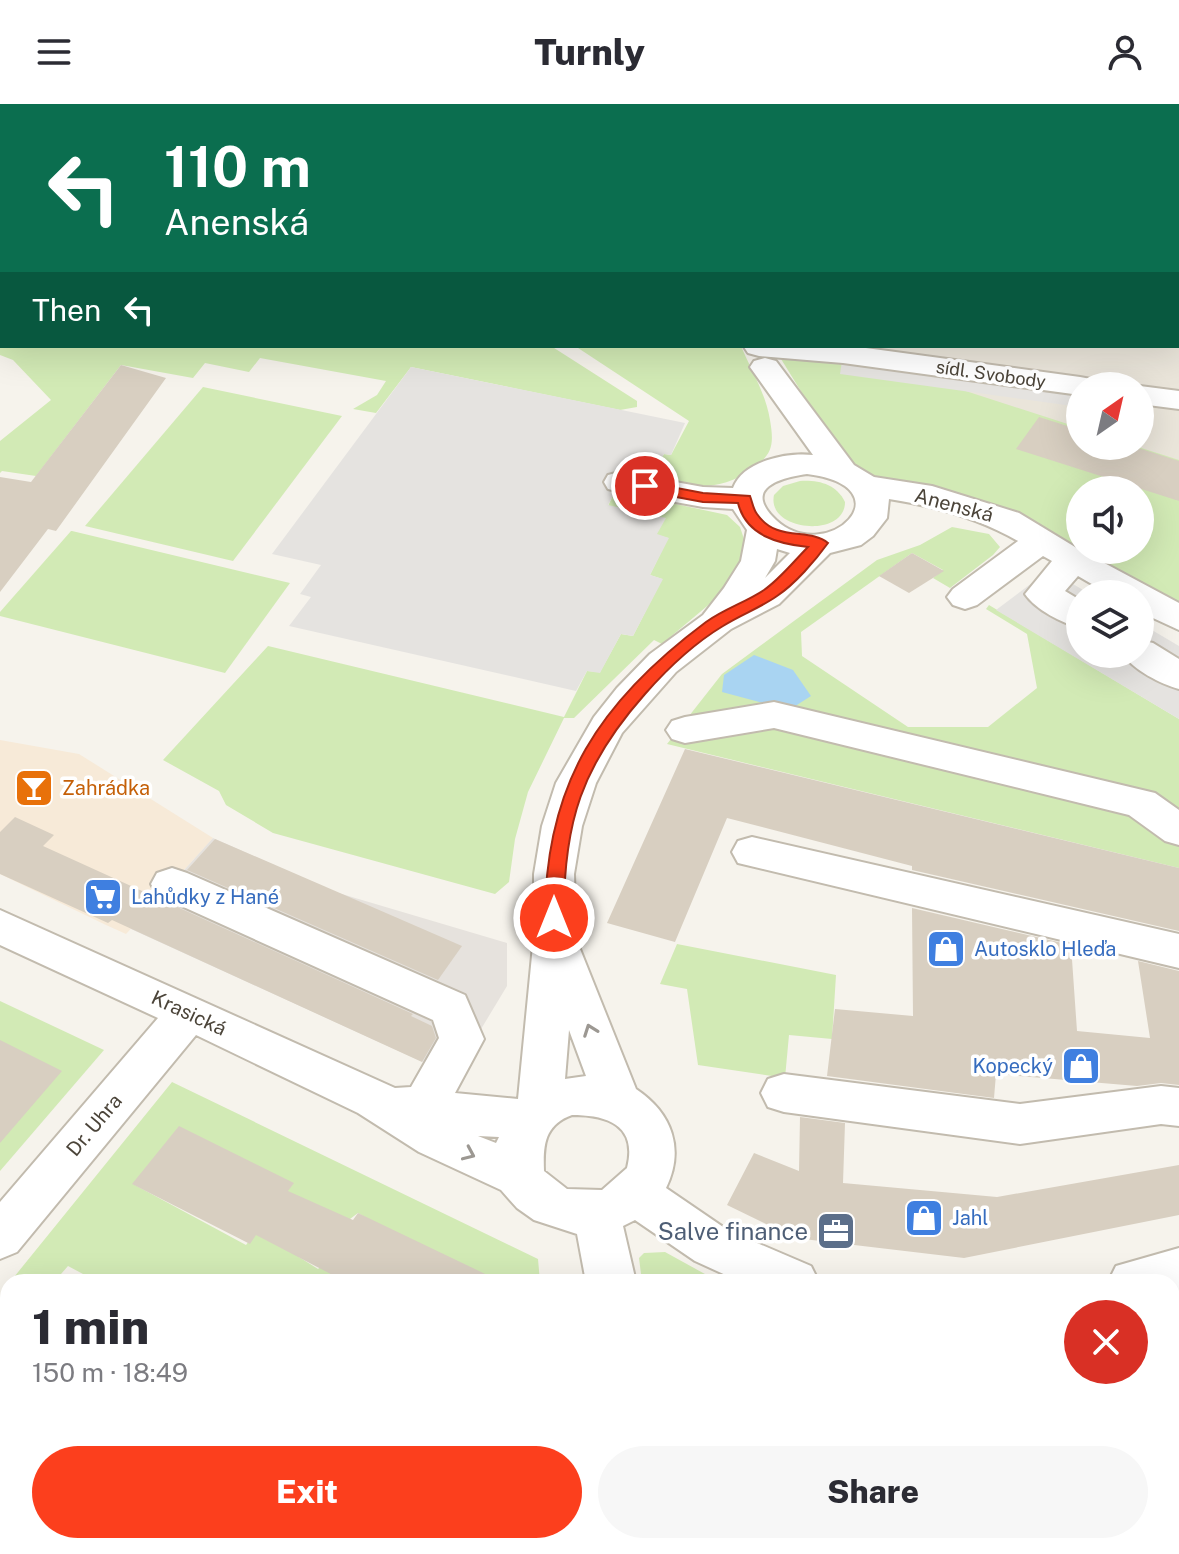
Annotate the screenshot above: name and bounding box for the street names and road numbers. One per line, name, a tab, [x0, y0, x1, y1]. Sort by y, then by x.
street label: sídl. Svobody	[935, 356, 1048, 392]
street label: Anenská	[912, 483, 996, 527]
street label: Krasická	[148, 985, 230, 1041]
street label: Dr. Uhra	[61, 1089, 127, 1161]

